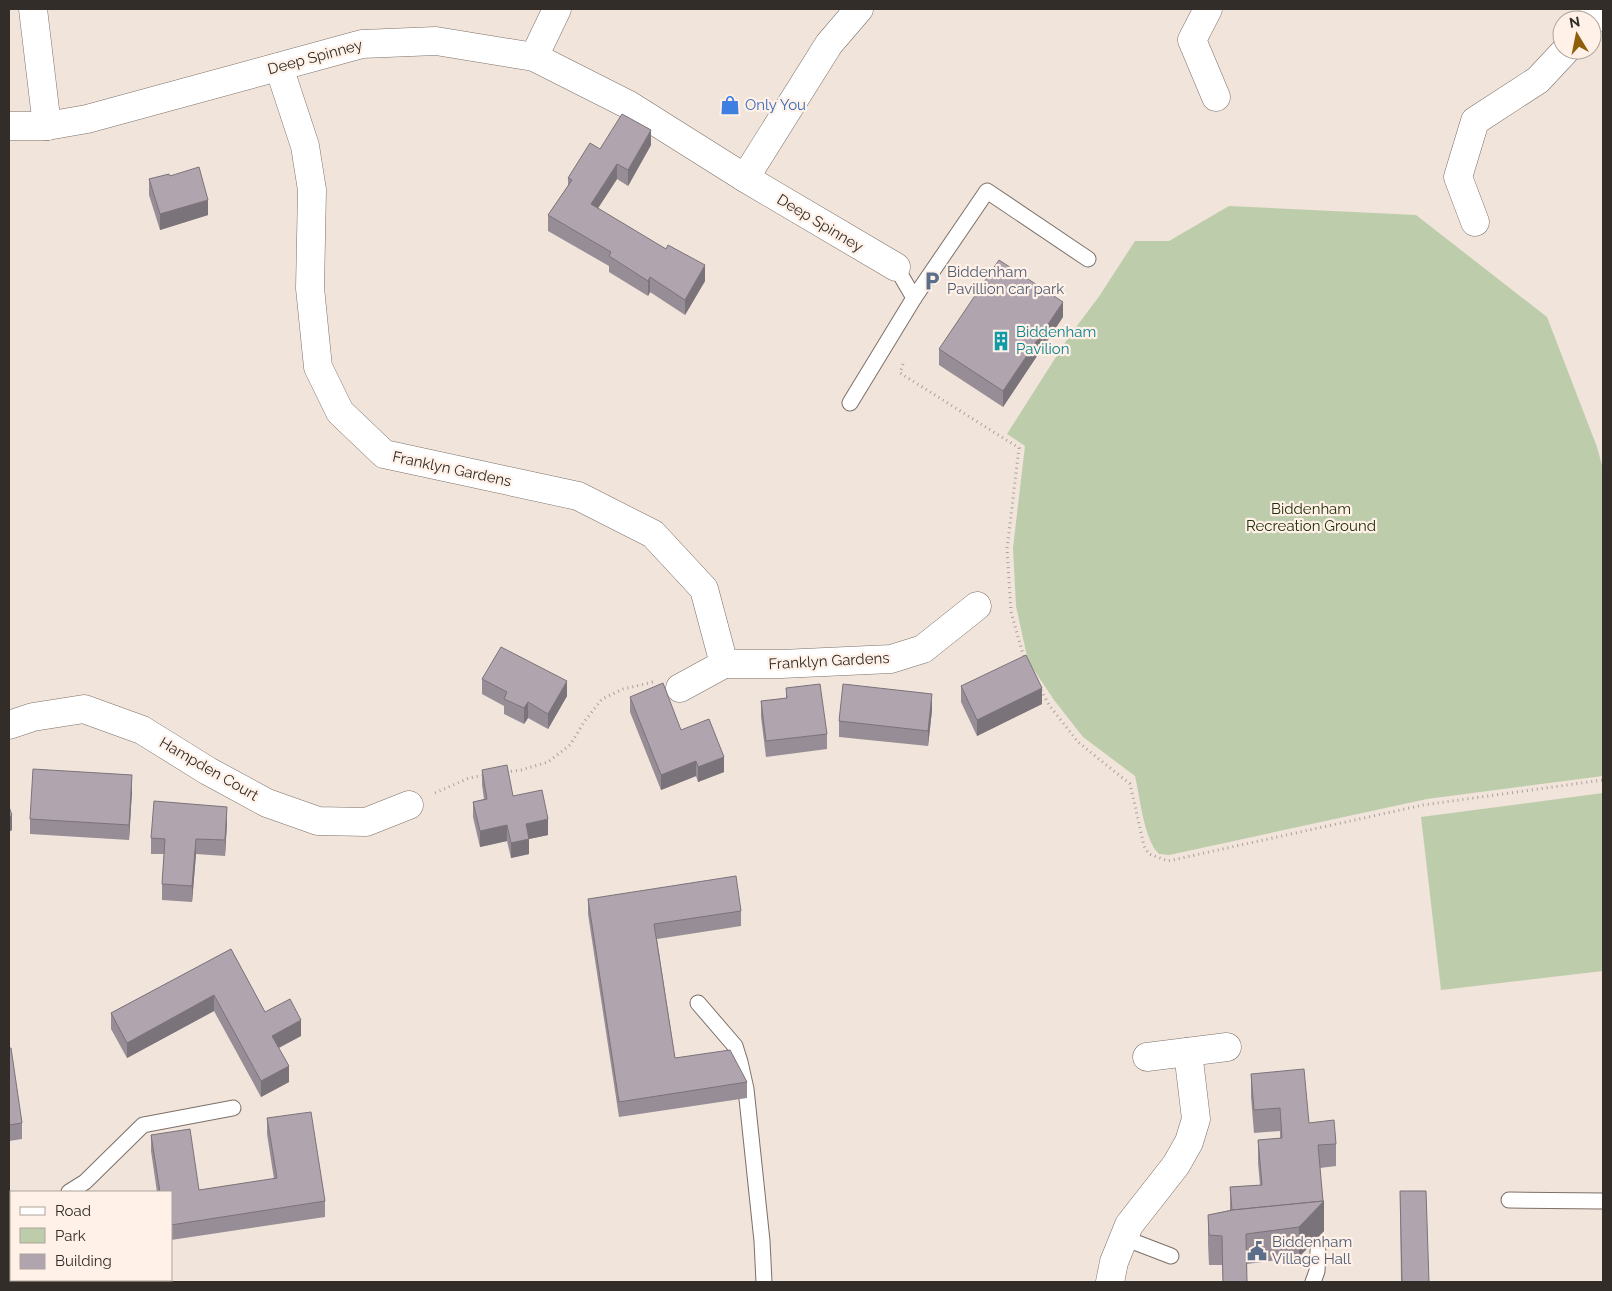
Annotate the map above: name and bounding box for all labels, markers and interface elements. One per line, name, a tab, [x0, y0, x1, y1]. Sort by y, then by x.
north arrow	[1552, 10, 1602, 60]
text: N	[1568, 13, 1581, 31]
street label: Deep Spinney	[266, 36, 364, 78]
shop icon: Only You	[719, 94, 741, 116]
place label: Only You	[745, 96, 806, 114]
street label: Deep Spinney	[774, 190, 866, 256]
place label: Biddenham Pavillion car park	[947, 263, 1064, 298]
parking icon: Biddenham Pavillion car park	[921, 270, 943, 292]
place label: Biddenham Pavilion	[1016, 323, 1096, 358]
building icon: Biddenham Pavilion	[990, 330, 1012, 352]
street label: Franklyn Gardens	[391, 448, 513, 490]
park label: Biddenham Recreation Ground	[1246, 500, 1376, 535]
street label: Franklyn Gardens	[768, 649, 890, 673]
street label: Hampden Court	[156, 733, 262, 805]
legend	[10, 1191, 172, 1281]
text: Road	[55, 1202, 91, 1220]
text: Park	[55, 1227, 86, 1245]
place label: Biddenham Village Hall	[1272, 1233, 1352, 1268]
public building icon: Biddenham Village Hall	[1246, 1240, 1268, 1262]
text: Building	[55, 1252, 112, 1270]

